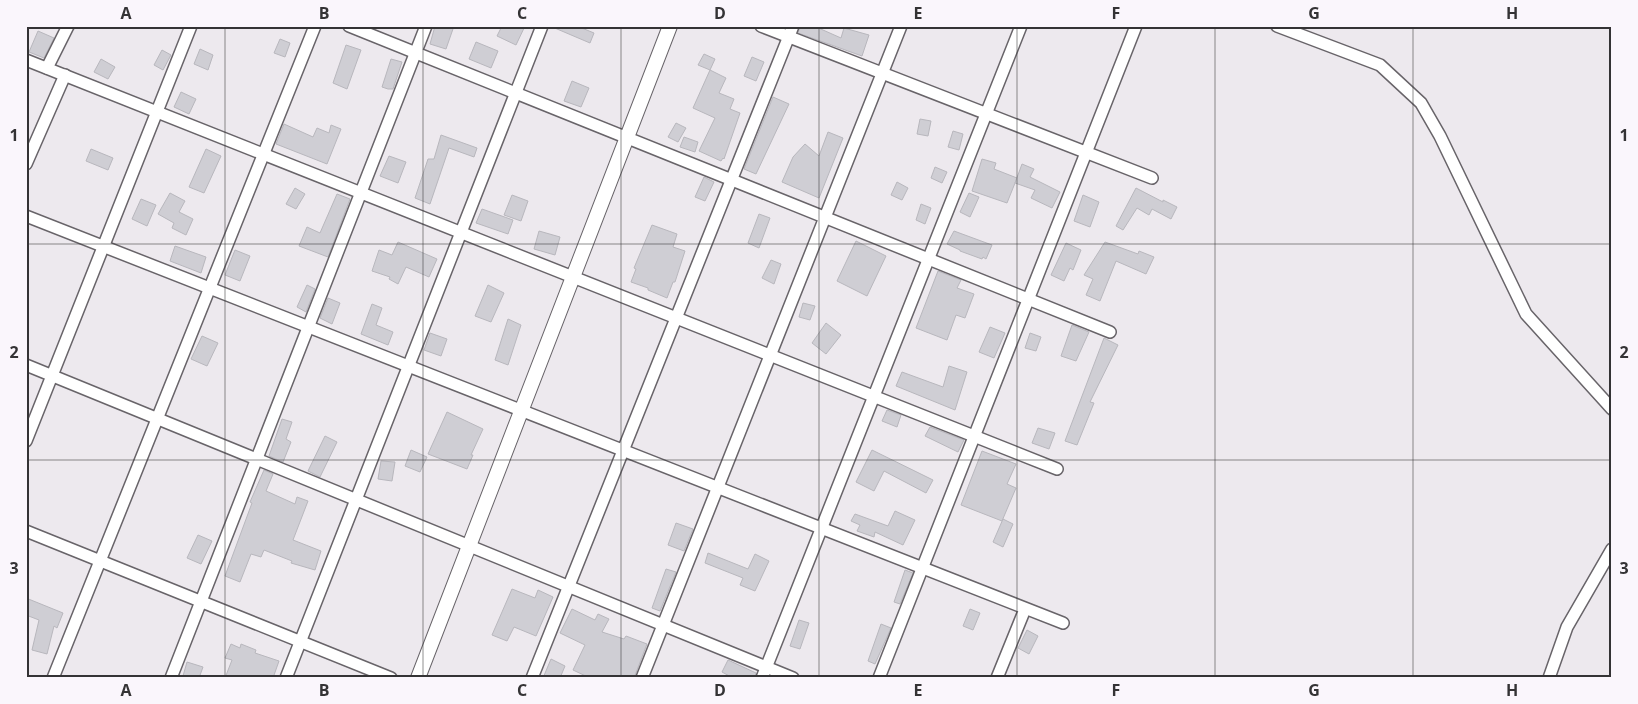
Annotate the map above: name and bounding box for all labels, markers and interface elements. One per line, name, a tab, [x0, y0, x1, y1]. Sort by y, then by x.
text: A	[120, 2, 132, 24]
text: B	[319, 2, 329, 24]
text: C	[517, 2, 527, 24]
text: D	[714, 2, 726, 24]
text: E	[914, 2, 923, 24]
text: F	[1112, 2, 1120, 24]
text: G	[1308, 2, 1320, 24]
text: H	[1506, 2, 1518, 24]
text: 1	[9, 124, 19, 146]
text: 1	[1619, 124, 1629, 146]
text: 2	[9, 341, 19, 363]
text: 2	[1619, 341, 1629, 363]
text: 3	[9, 557, 19, 579]
text: 3	[1619, 557, 1629, 579]
text: A	[120, 679, 132, 701]
text: B	[319, 679, 329, 701]
text: C	[517, 679, 527, 701]
text: D	[714, 679, 726, 701]
text: E	[914, 679, 923, 701]
text: F	[1112, 679, 1120, 701]
text: G	[1308, 679, 1320, 701]
text: H	[1506, 679, 1518, 701]

